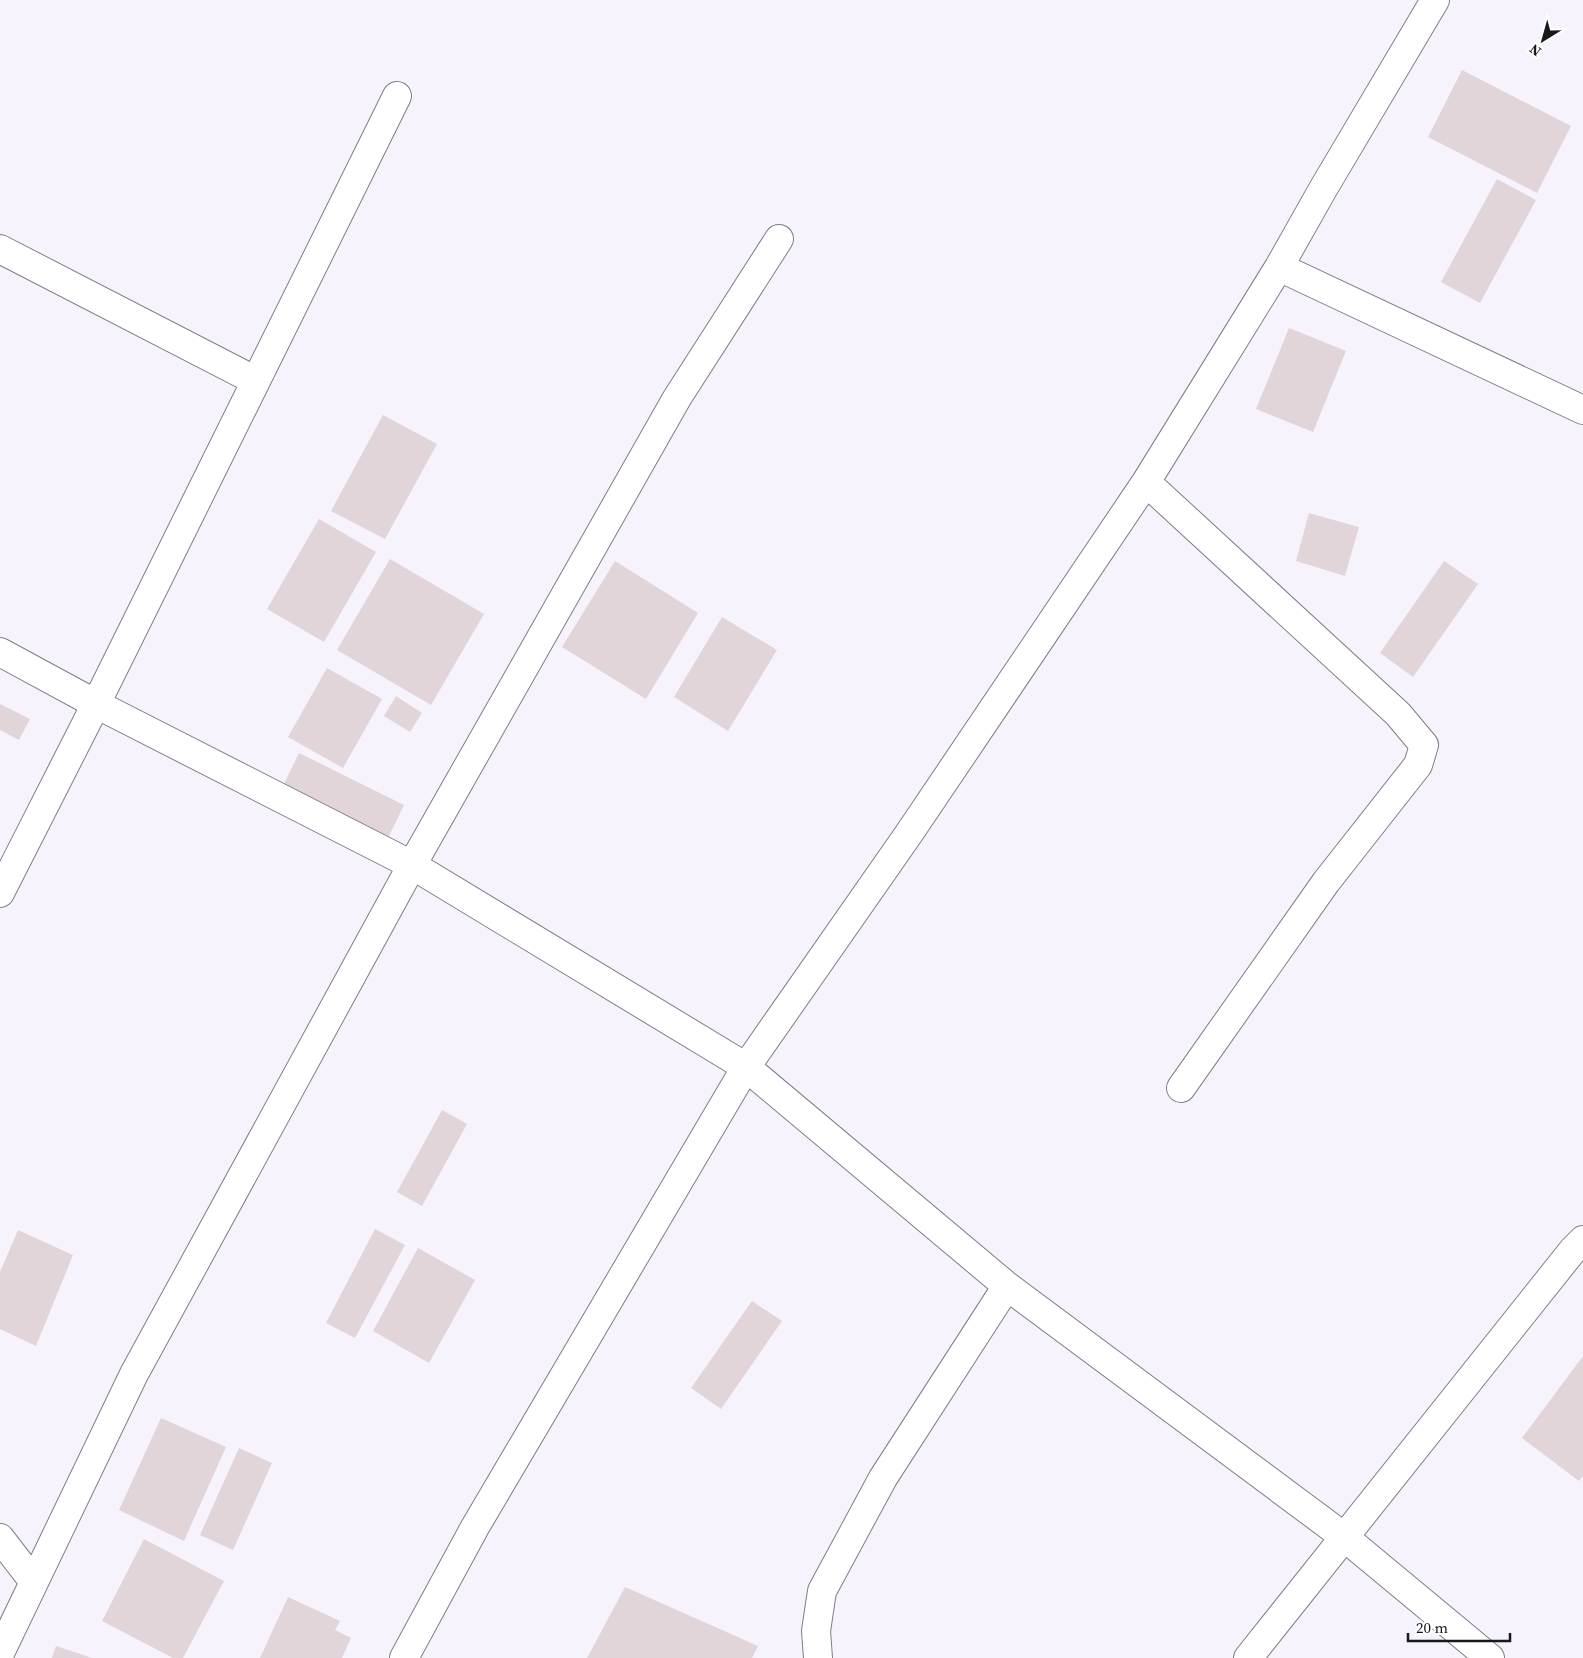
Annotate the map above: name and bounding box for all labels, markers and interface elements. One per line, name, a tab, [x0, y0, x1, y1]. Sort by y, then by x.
north arrow	[1518, 15, 1568, 65]
text: N	[1525, 39, 1545, 61]
scale bar	[1408, 1610, 1510, 1642]
text: 20 m	[1416, 1617, 1448, 1638]

